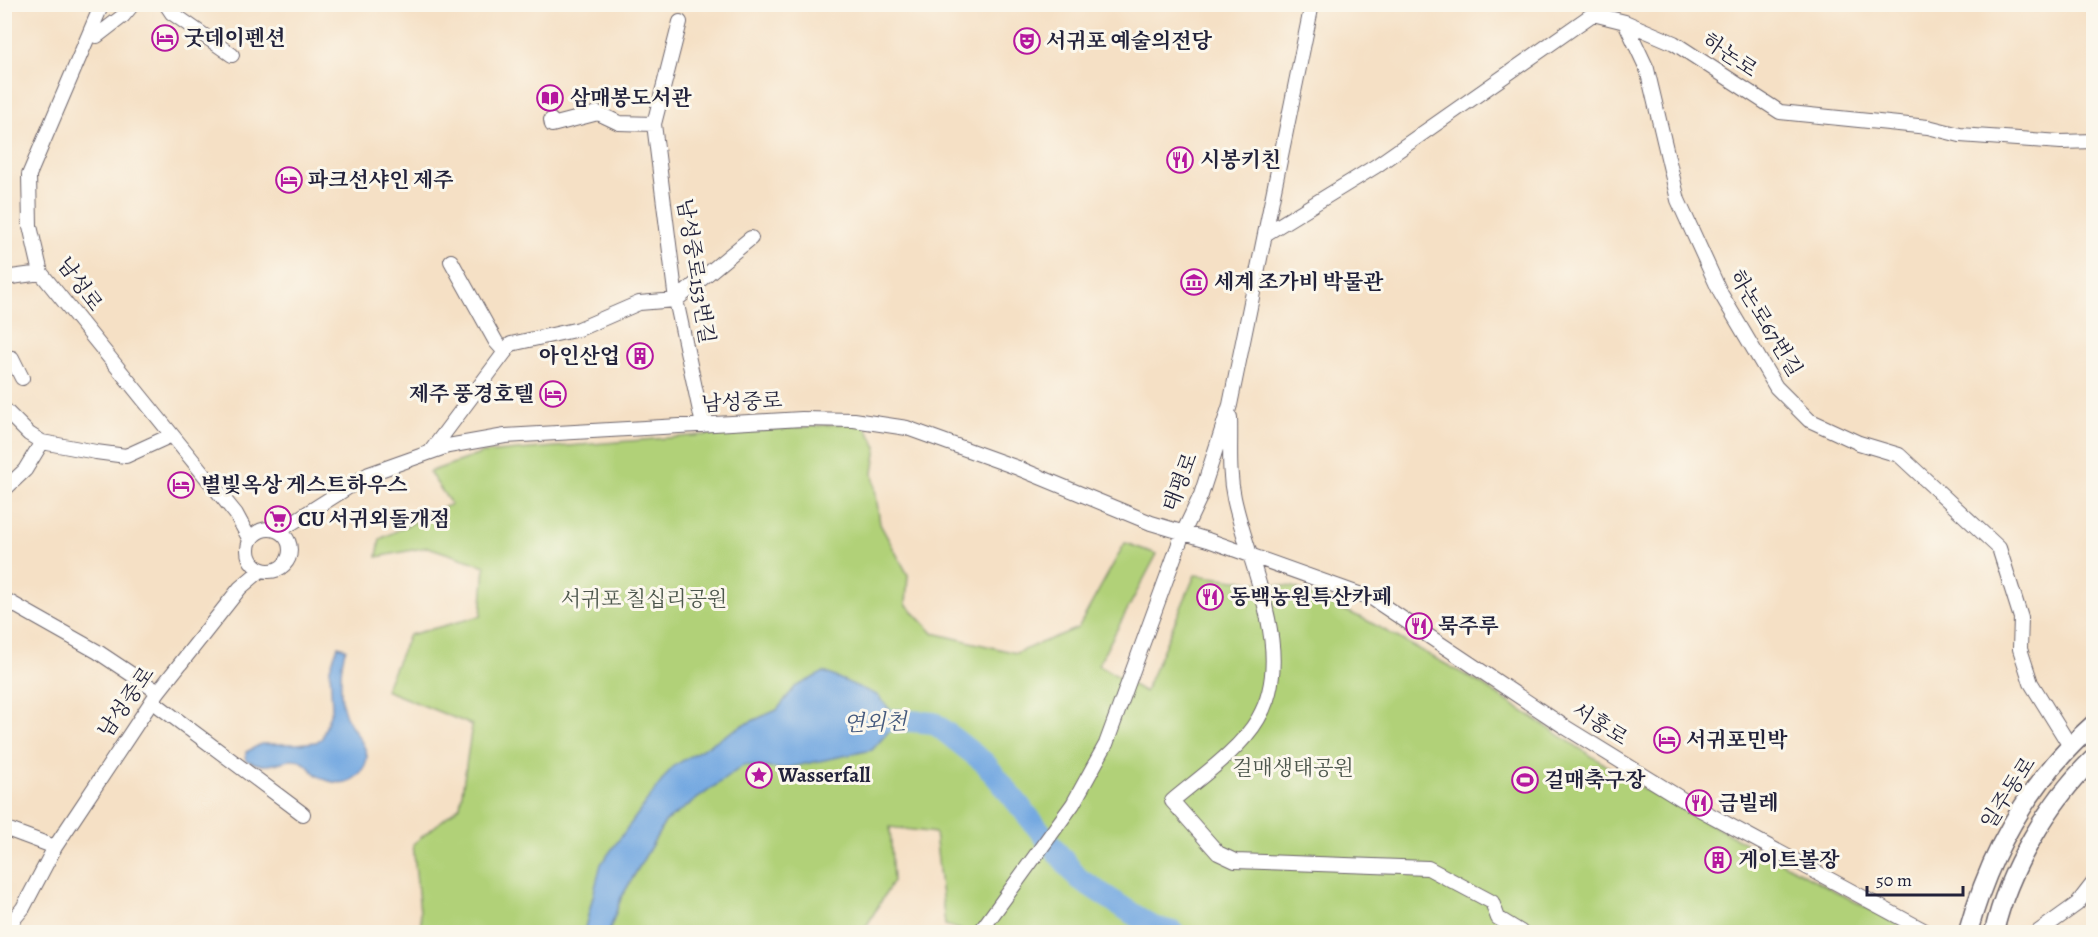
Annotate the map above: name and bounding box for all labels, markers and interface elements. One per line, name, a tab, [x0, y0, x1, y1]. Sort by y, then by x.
hotel icon: 굿데이펜션	[150, 23, 180, 53]
place label: 굿데이펜션	[184, 24, 285, 52]
theatre icon: 서귀포 예술의전당	[1012, 26, 1042, 56]
street label: 하논로	[1697, 26, 1763, 84]
place label: 서귀포 예술의전당	[1046, 27, 1213, 55]
library icon: 삼매봉도서관	[535, 83, 565, 113]
place label: 삼매봉도서관	[570, 84, 692, 112]
restaurant icon: 시봉키친	[1165, 145, 1195, 175]
place label: 시봉키친	[1200, 146, 1281, 174]
hotel icon: 파크선샤인 제주	[274, 165, 304, 195]
place label: 파크선샤인 제주	[308, 166, 454, 194]
street label: 남성중로153번길	[671, 196, 721, 346]
street label: 남성로	[51, 251, 109, 317]
street label: 하논로67번길	[1723, 264, 1809, 382]
museum icon: 세계 조가비 박물관	[1179, 267, 1209, 297]
place label: 세계 조가비 박물관	[1214, 268, 1384, 296]
building icon: 아인산업	[625, 341, 655, 371]
place label: 아인산업	[539, 342, 620, 370]
hotel icon: 제주 풍경호텔	[538, 379, 568, 409]
place label: 제주 풍경호텔	[409, 380, 534, 408]
street label: 남성중로	[701, 386, 783, 418]
street label: 태평로	[1156, 449, 1204, 515]
hotel icon: 별빛옥상 게스트하우스	[166, 470, 196, 500]
place label: 별빛옥상 게스트하우스	[201, 471, 408, 499]
supermarket icon: CU 서귀외돌개점	[263, 504, 293, 534]
place label: CU 서귀외돌개점	[298, 505, 450, 533]
restaurant icon: 동백농원특산카페	[1195, 582, 1225, 612]
place label: 동백농원특산카페	[1230, 583, 1392, 611]
park label: 서귀포 칠십리공원	[561, 585, 727, 613]
restaurant icon: 묵주루	[1404, 611, 1434, 641]
place label: 묵주루	[1438, 612, 1499, 640]
street label: 남성중로	[91, 661, 161, 743]
street label: 서홍로	[1567, 696, 1633, 752]
water label: 연외천	[843, 707, 909, 739]
hotel icon: 서귀포민박	[1652, 725, 1682, 755]
place label: 서귀포민박	[1686, 726, 1788, 754]
street label: 일주동로	[1974, 751, 2042, 835]
park label: 걸매생태공원	[1232, 754, 1354, 782]
place icon: Wasserfall	[744, 760, 774, 790]
place label: Wasserfall	[777, 761, 871, 789]
sports icon: 걸매축구장	[1510, 765, 1540, 795]
place label: 걸매축구장	[1544, 766, 1646, 794]
restaurant icon: 금빌레	[1684, 788, 1714, 818]
place label: 금빌레	[1718, 789, 1779, 817]
building icon: 게이트볼장	[1703, 845, 1733, 875]
place label: 게이트볼장	[1738, 846, 1840, 874]
scale bar	[1867, 859, 1963, 897]
text: 50 m	[1876, 868, 1912, 892]

